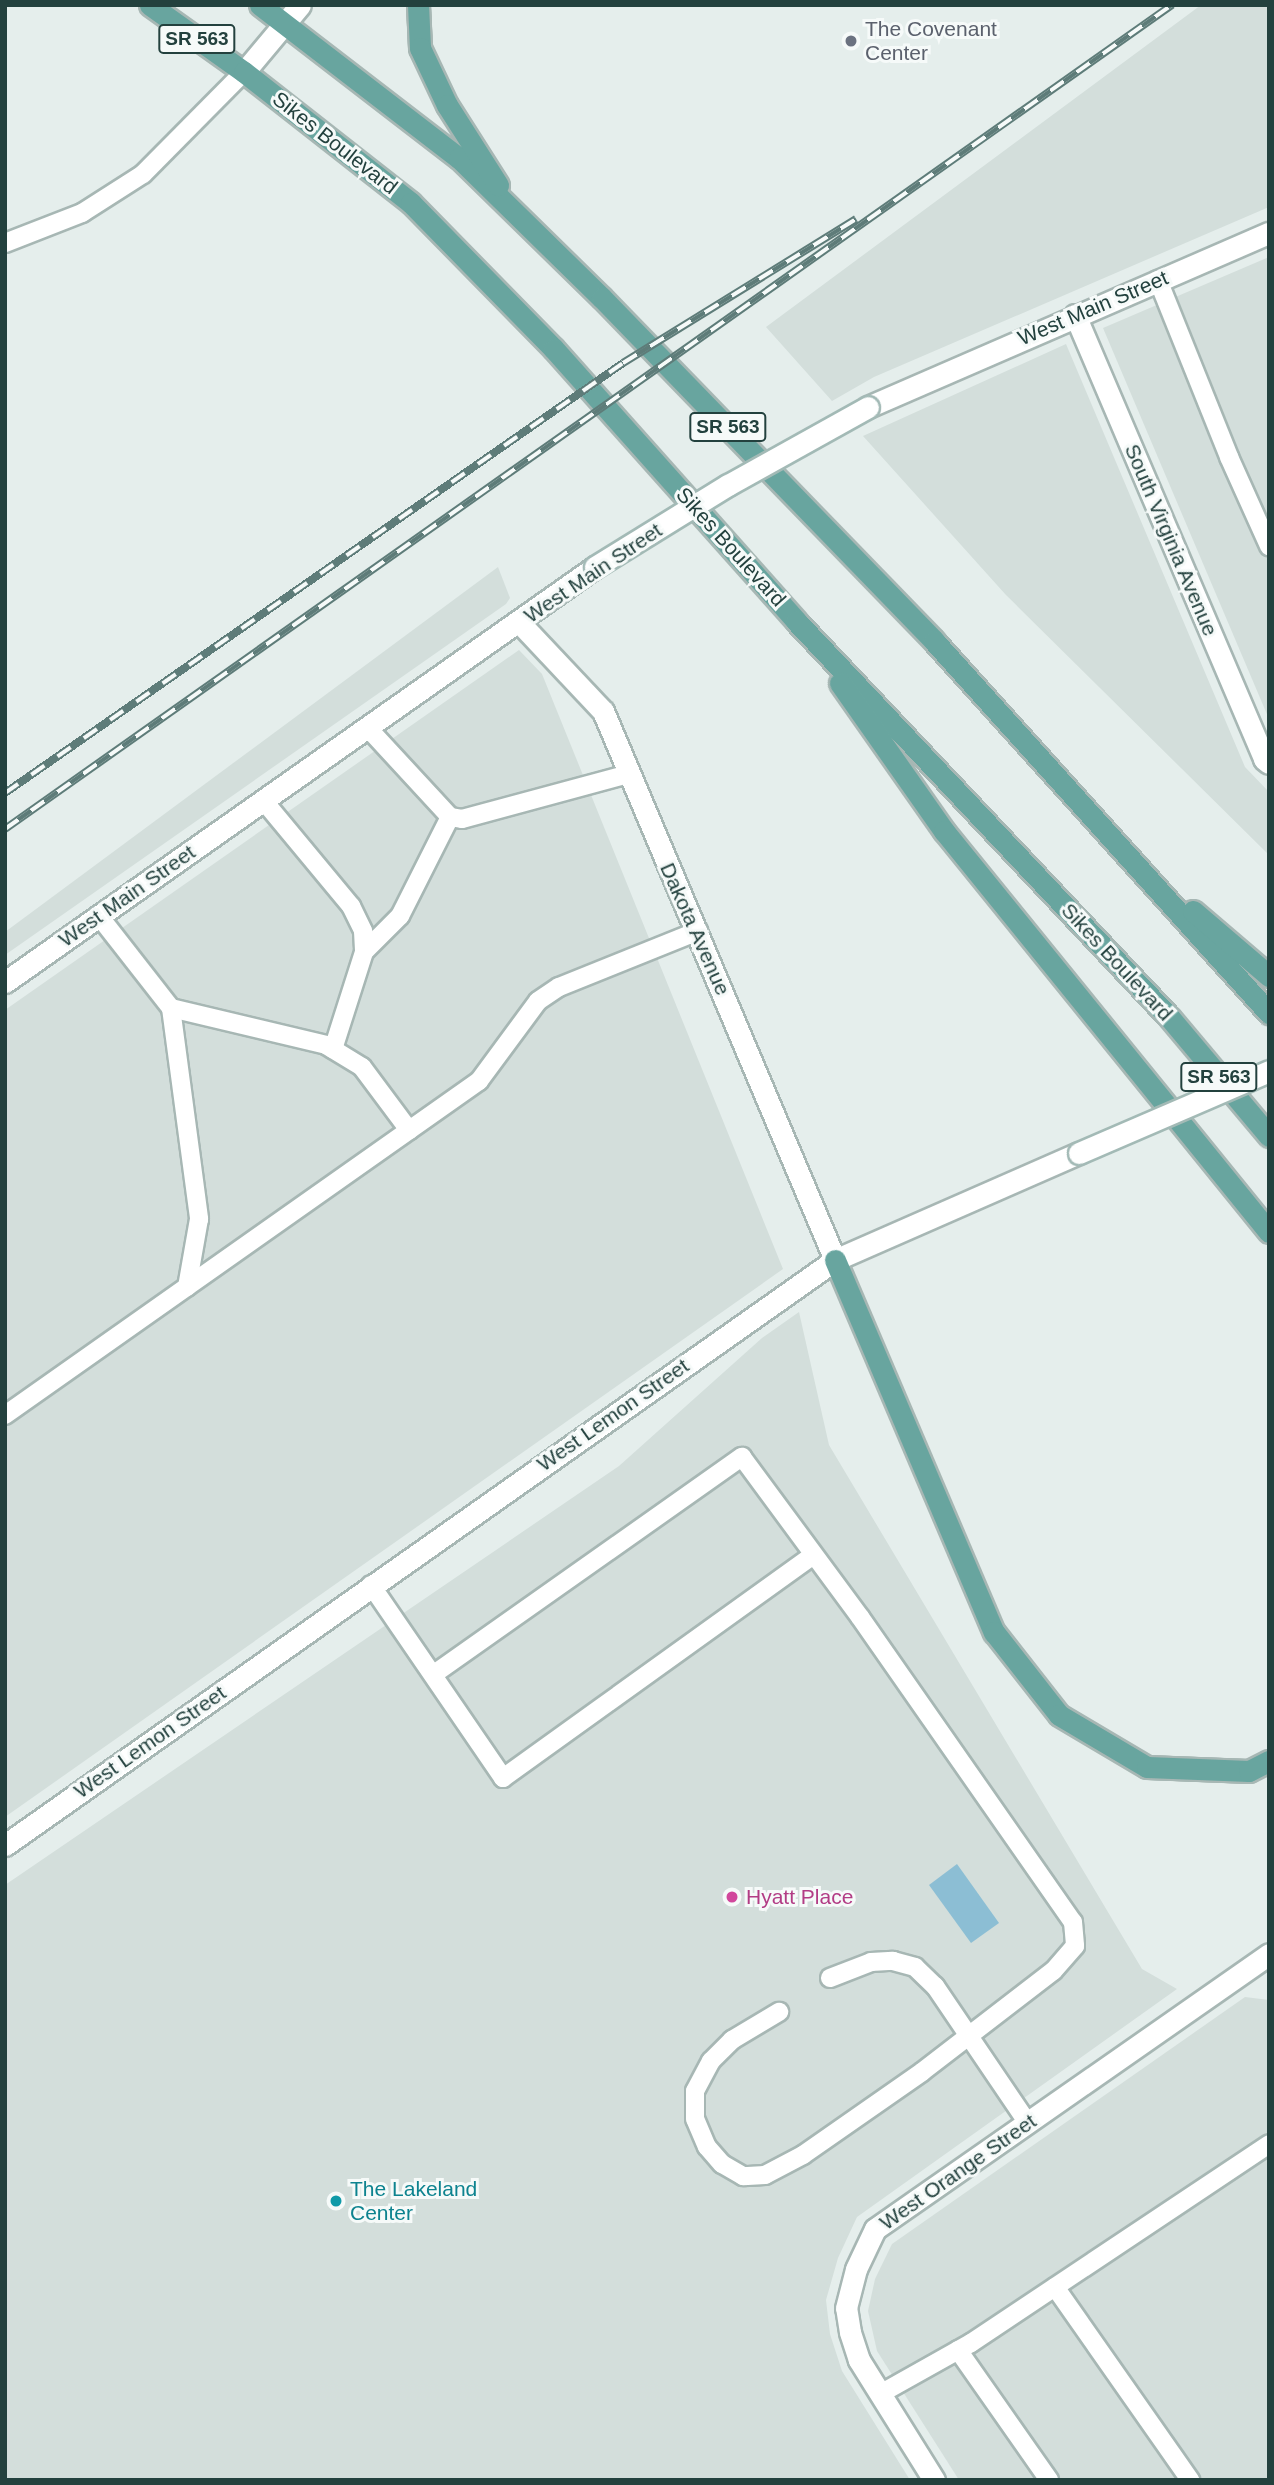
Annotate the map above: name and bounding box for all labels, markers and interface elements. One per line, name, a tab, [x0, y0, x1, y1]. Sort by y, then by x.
place label: The Covenant Center	[865, 16, 997, 66]
road number: SR 563	[157, 23, 237, 54]
marker: The Covenant Center	[843, 33, 859, 49]
street label: Sikes Boulevard	[267, 86, 403, 200]
street label: West Main Street	[1014, 265, 1172, 351]
road number: SR 563	[688, 412, 768, 442]
street label: South Virginia Avenue	[1119, 440, 1223, 640]
street label: Sikes Boulevard	[671, 482, 791, 612]
street label: West Main Street	[519, 518, 667, 628]
street label: West Main Street	[54, 840, 200, 952]
street label: Dakota Avenue	[654, 858, 736, 1000]
street label: Sikes Boulevard	[1056, 898, 1178, 1026]
road number: SR 563	[1179, 1062, 1259, 1092]
street label: West Lemon Street	[532, 1353, 694, 1477]
street label: West Lemon Street	[69, 1680, 231, 1804]
place label: Hyatt Place	[746, 1884, 853, 1910]
marker: Hyatt Place	[724, 1889, 740, 1905]
street label: West Orange Street	[875, 2109, 1041, 2235]
place label: The Lakeland Center	[350, 2176, 477, 2226]
marker: The Lakeland Center	[328, 2193, 344, 2209]

